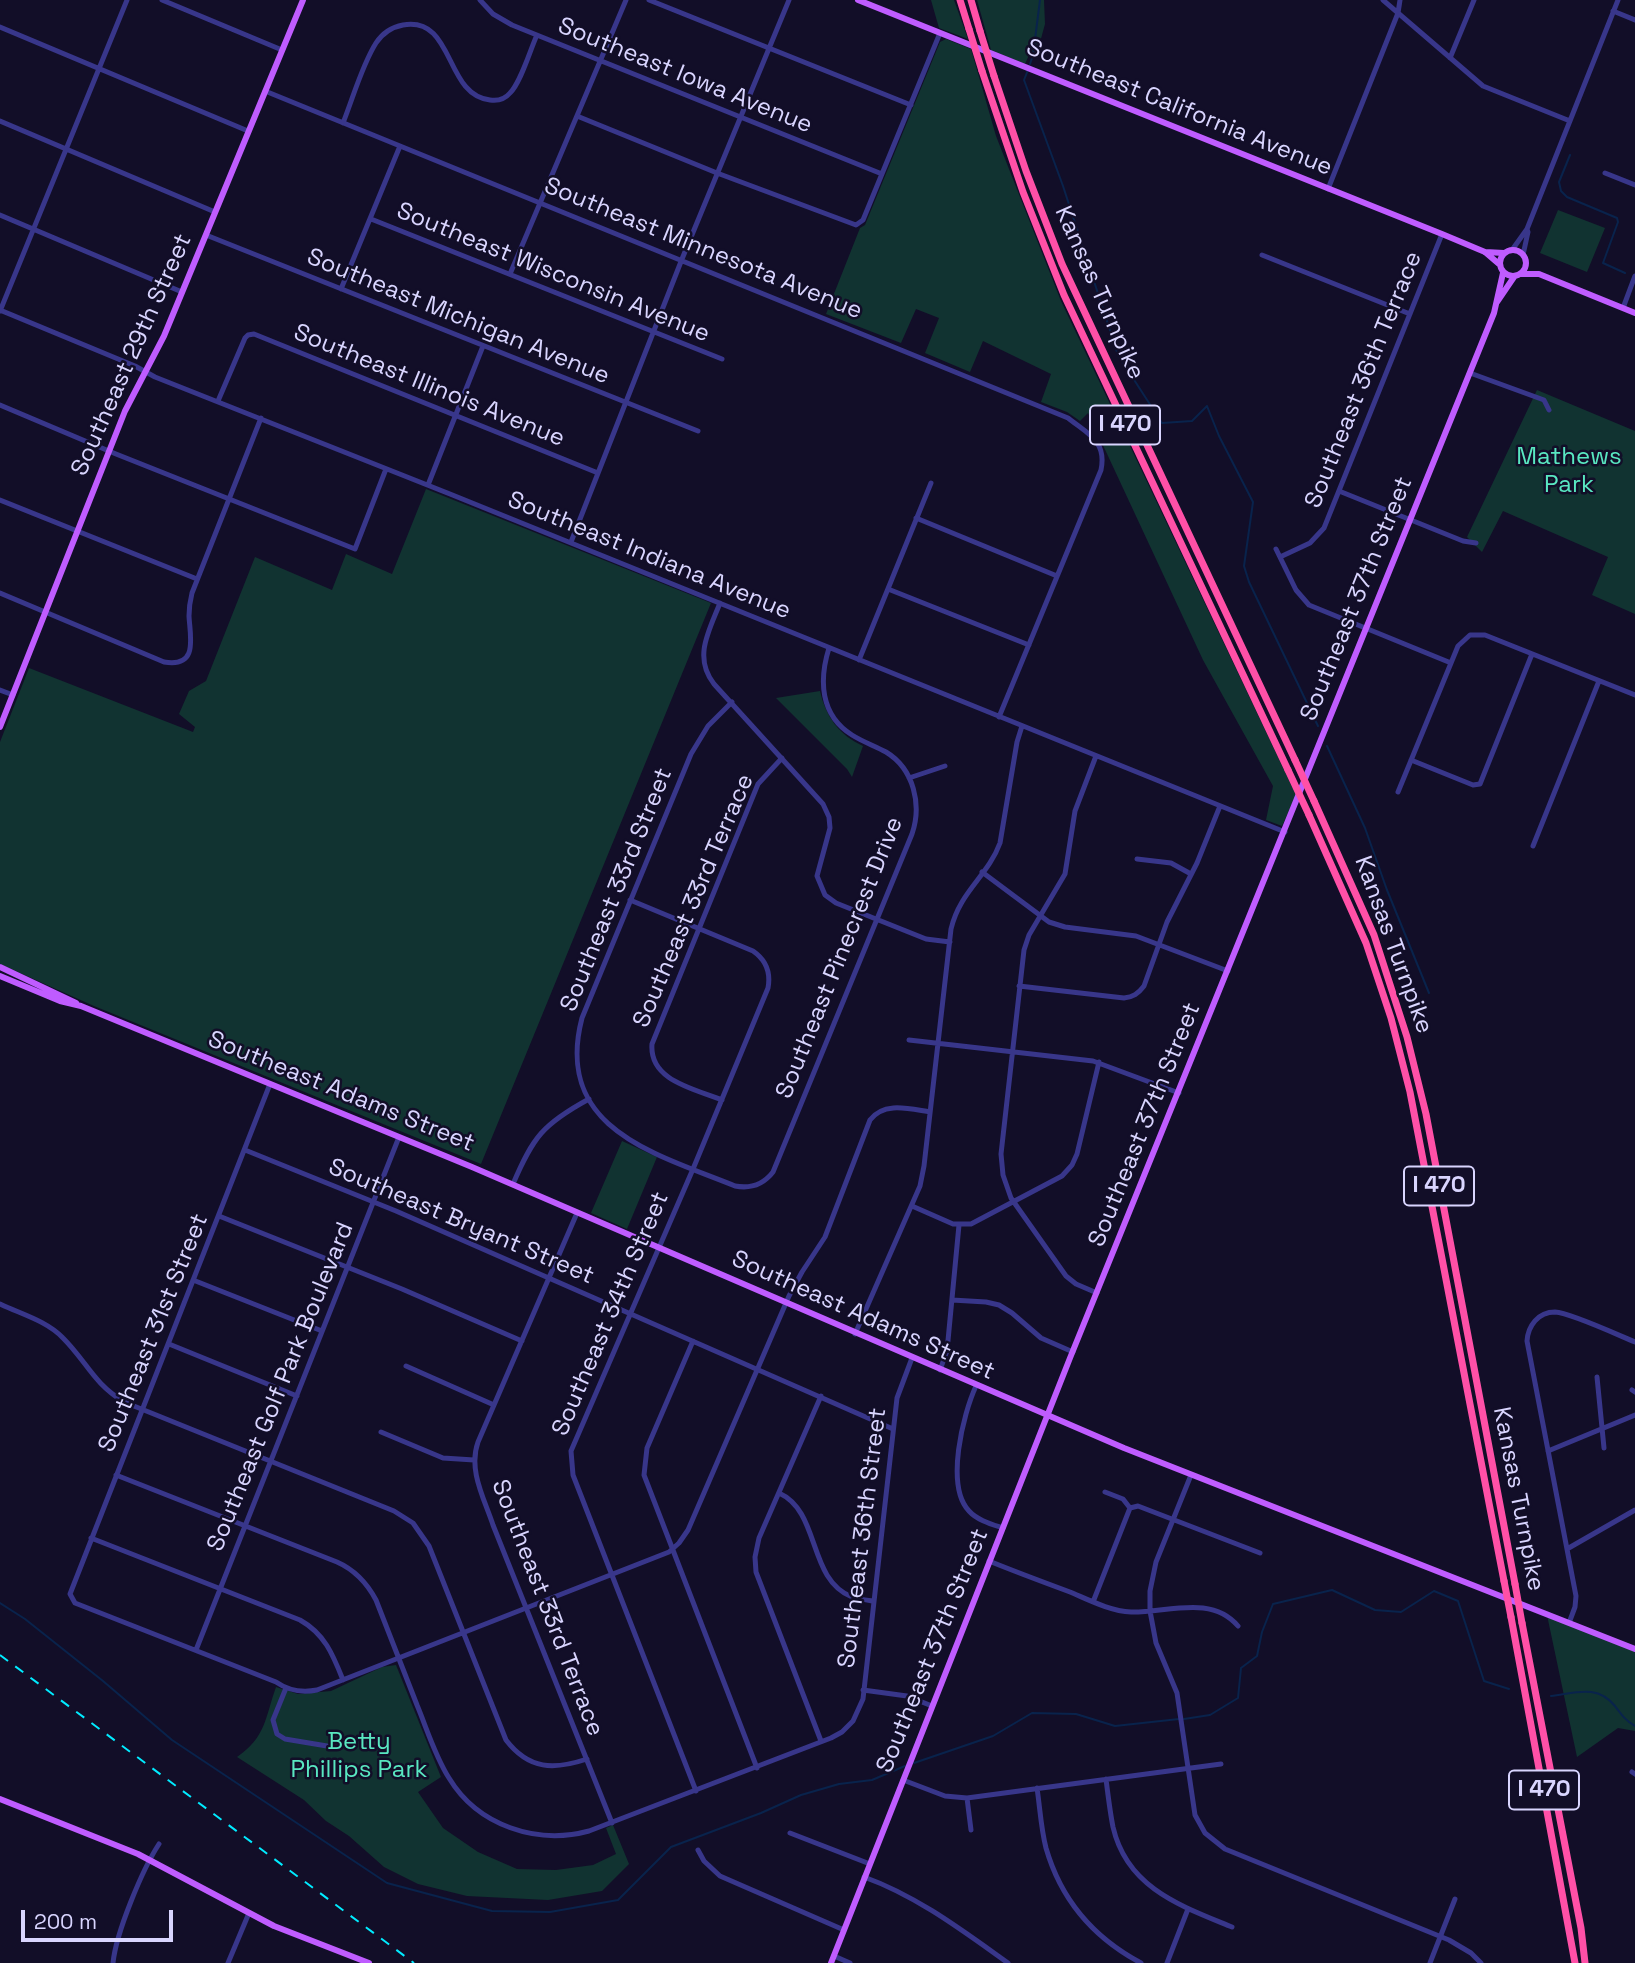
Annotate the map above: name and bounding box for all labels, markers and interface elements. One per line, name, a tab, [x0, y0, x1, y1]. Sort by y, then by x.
street label: Southeast Iowa Avenue	[554, 12, 816, 140]
street label: Southeast California Avenue	[1022, 33, 1336, 183]
street label: Southeast Minnesota Avenue	[540, 172, 866, 326]
street label: Southeast Wisconsin Avenue	[392, 197, 714, 349]
street label: Kansas Turnpike	[1048, 202, 1150, 384]
street label: Southeast 29th Street	[66, 230, 198, 480]
street label: Southeast Michigan Avenue	[302, 243, 614, 391]
street label: Southeast 36th Terrace	[1299, 247, 1429, 513]
street label: Southeast Illinois Avenue	[289, 318, 569, 454]
road number: I 470	[1090, 406, 1160, 444]
park label: Mathews Park	[1516, 443, 1622, 499]
street label: Southeast 37th Street	[1295, 473, 1419, 725]
street label: Southeast Indiana Avenue	[503, 486, 795, 626]
street label: Southeast 33rd Street	[555, 764, 679, 1016]
street label: Southeast 33rd Terrace	[628, 770, 760, 1032]
street label: Southeast Pinecrest Drive	[770, 813, 910, 1103]
street label: Kansas Turnpike	[1348, 852, 1438, 1038]
street label: Southeast 37th Street	[1083, 999, 1207, 1251]
street label: Southeast Adams Street	[204, 1025, 478, 1159]
street label: Southeast Bryant Street	[324, 1153, 598, 1291]
road number: I 470	[1404, 1166, 1474, 1205]
street label: Southeast 34th Street	[547, 1188, 675, 1440]
street label: Southeast 31st Street	[93, 1210, 215, 1456]
street label: Southeast Golf Park Boulevard	[202, 1218, 360, 1556]
street label: Southeast Adams Street	[727, 1245, 999, 1387]
street label: Kansas Turnpike	[1486, 1405, 1550, 1593]
street label: Southeast 36th Street	[833, 1406, 893, 1670]
street label: Southeast 33rd Terrace	[485, 1476, 609, 1740]
street label: Southeast 37th Street	[871, 1525, 995, 1777]
park label: Betty Phillips Park	[291, 1728, 427, 1784]
road number: I 470	[1509, 1770, 1579, 1810]
scale bar	[24, 1896, 177, 1940]
text: 200 m	[34, 1908, 97, 1935]

